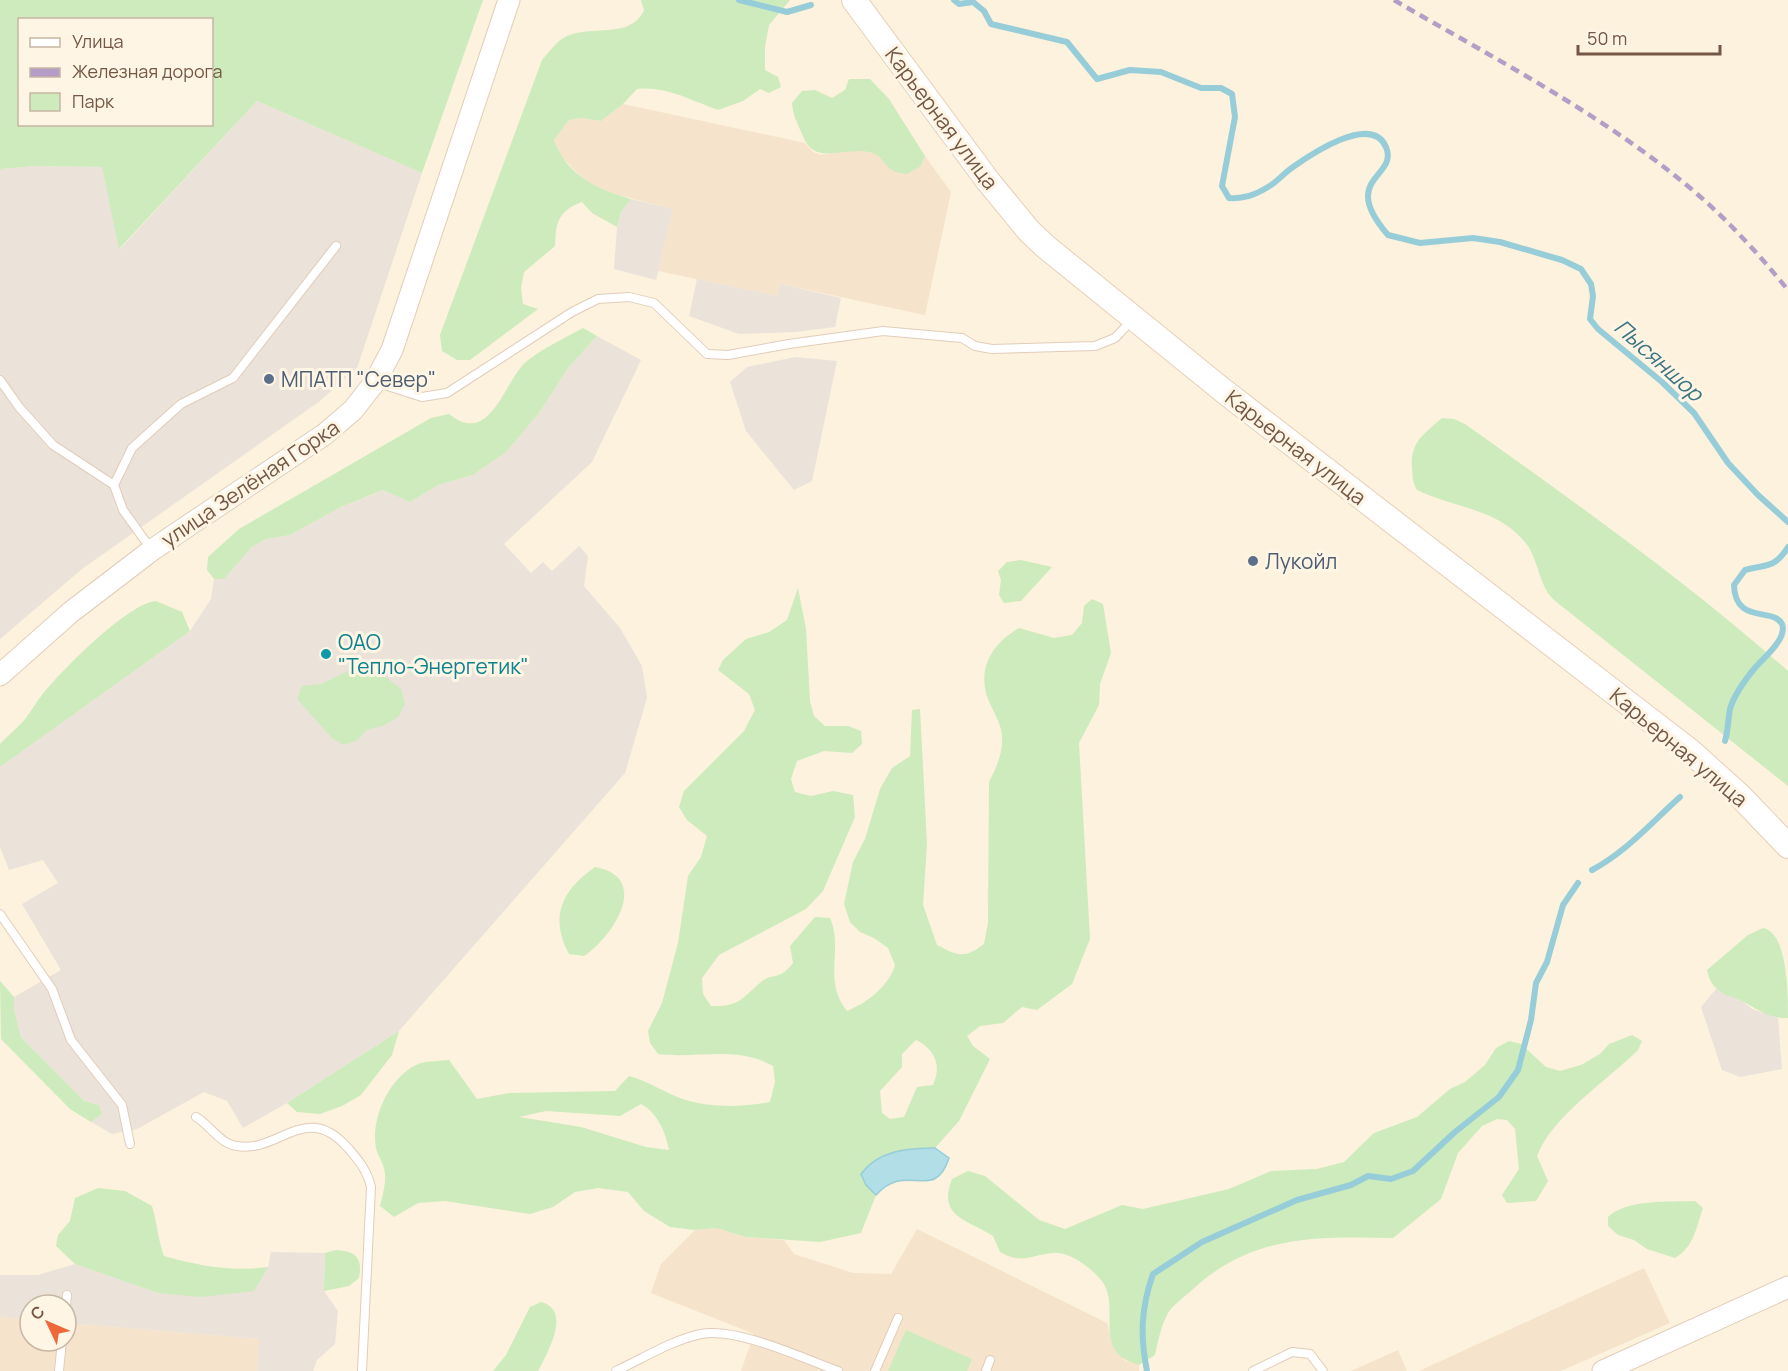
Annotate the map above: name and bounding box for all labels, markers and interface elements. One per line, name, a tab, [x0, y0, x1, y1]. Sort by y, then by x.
legend	[18, 18, 213, 126]
scale bar	[1578, 18, 1720, 56]
text: 50 m	[1587, 26, 1627, 50]
text: Улица	[72, 29, 124, 53]
street label: Карьерная улица	[879, 41, 1005, 195]
text: Железная дорога	[72, 59, 223, 83]
text: Парк	[72, 89, 115, 113]
water label: Пысяншор	[1608, 312, 1711, 409]
place label: МПАТП "Север"	[281, 365, 436, 393]
marker: МПАТП "Север"	[262, 372, 276, 386]
street label: Карьерная улица	[1220, 383, 1372, 511]
street label: улица Зелёная Горка	[156, 413, 344, 553]
place label: Лукойл	[1265, 547, 1337, 575]
marker: Лукойл	[1246, 554, 1260, 568]
place label: ОАО "Тепло-Энергетик"	[338, 628, 529, 680]
marker: ОАО "Тепло-Энергетик"	[319, 647, 333, 661]
street label: Карьерная улица	[1604, 681, 1754, 813]
north arrow	[18, 1293, 78, 1353]
text: С	[25, 1301, 49, 1324]

